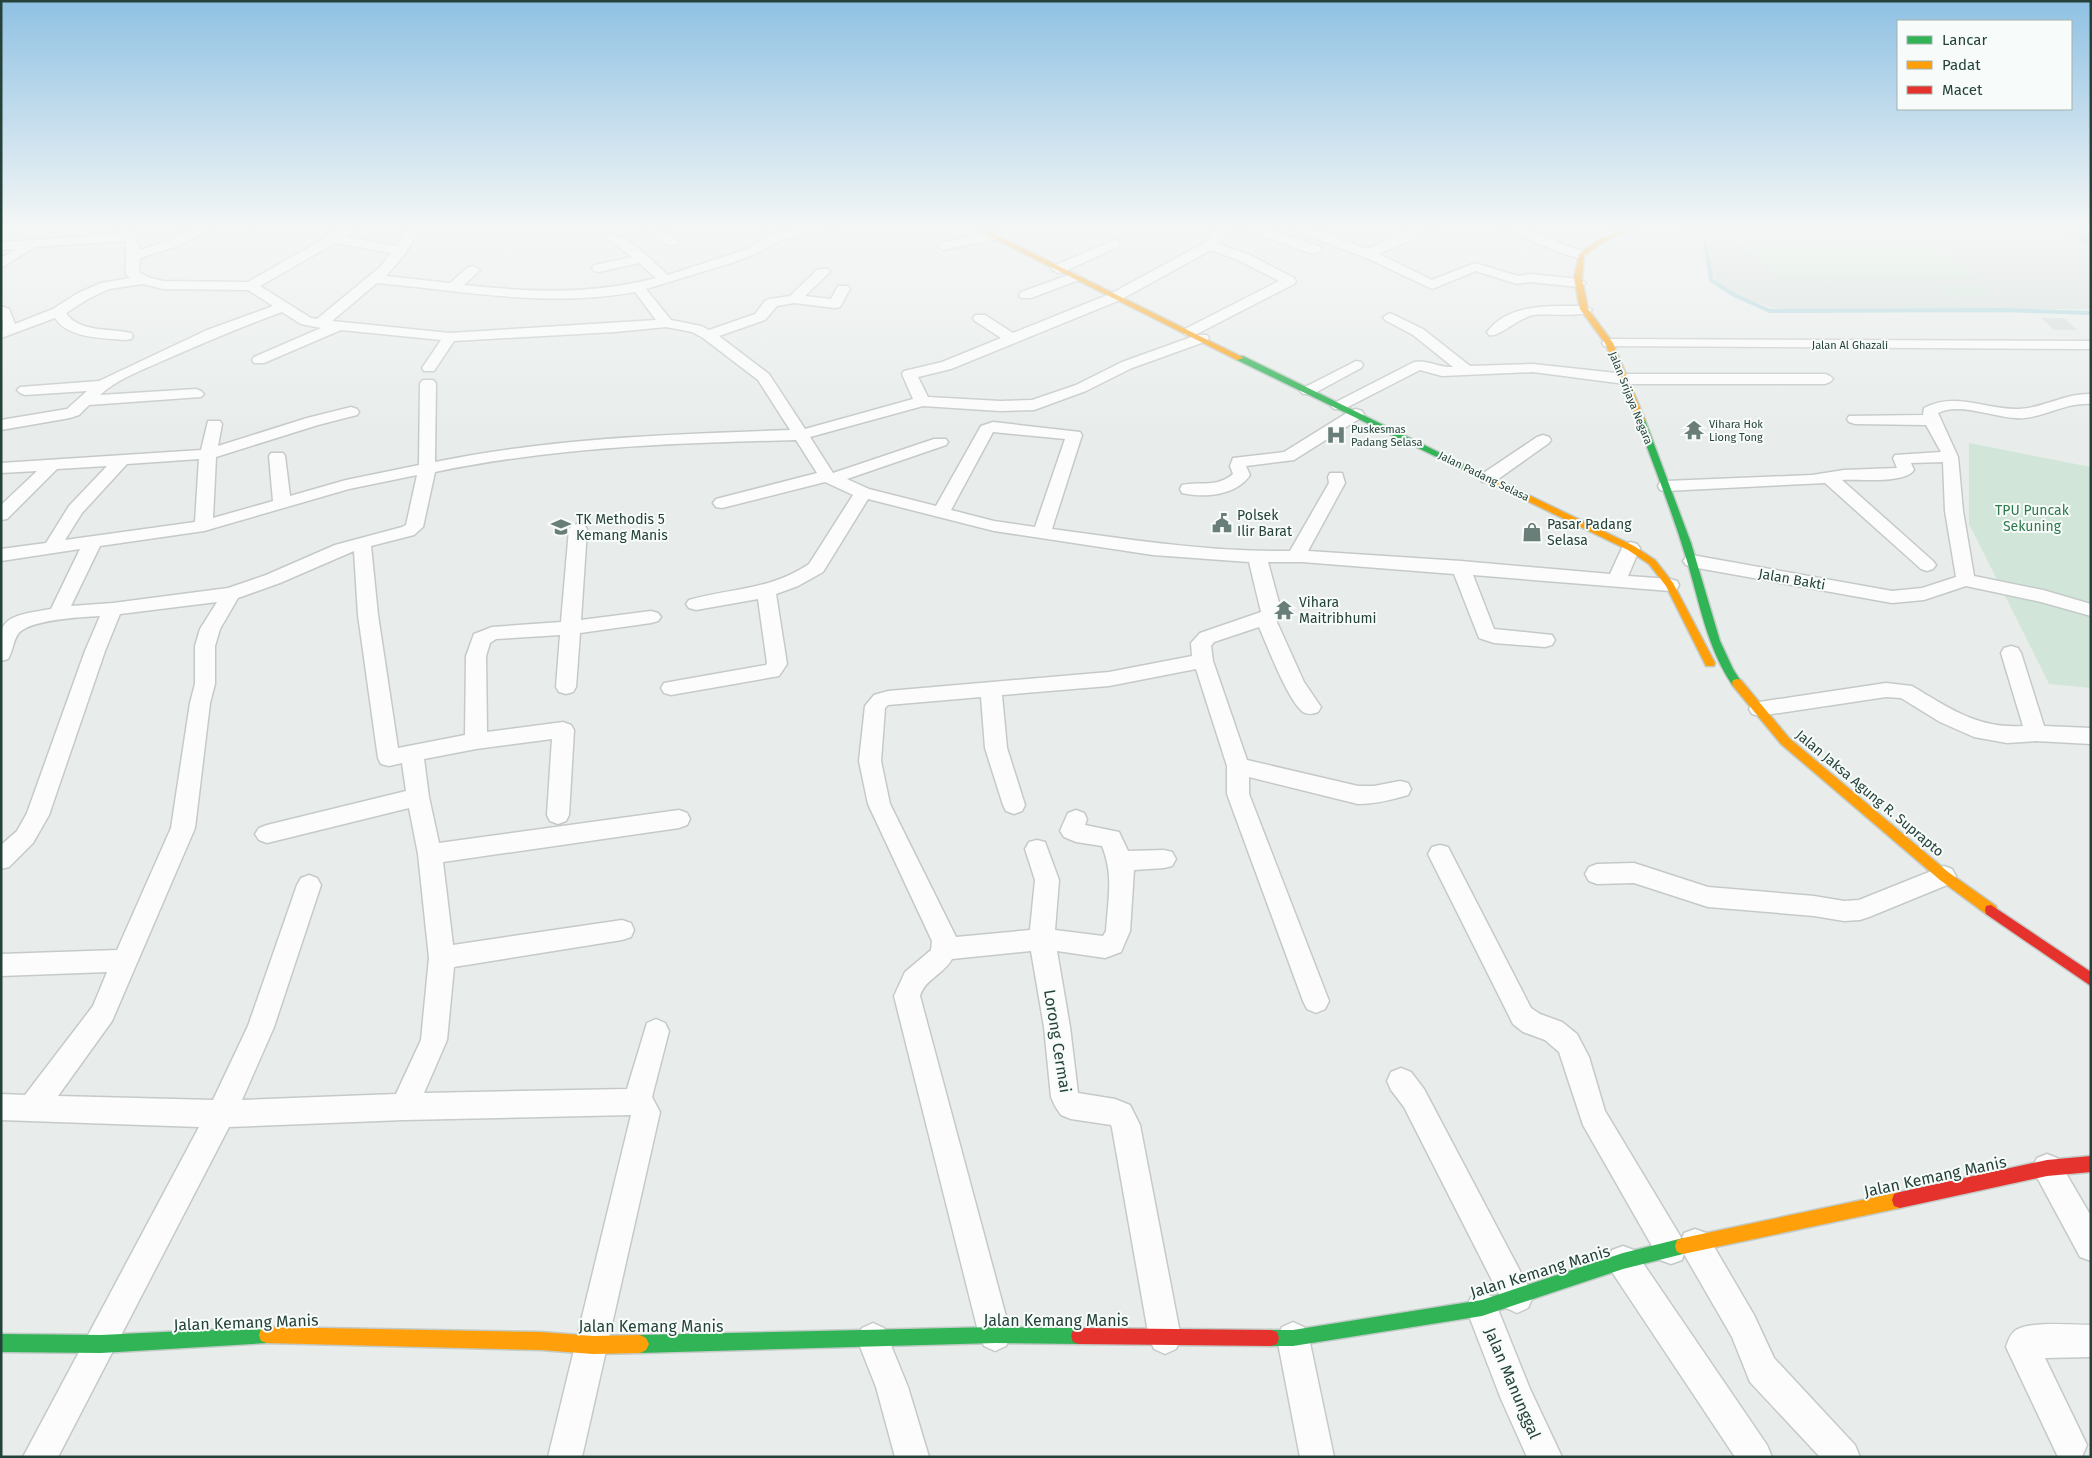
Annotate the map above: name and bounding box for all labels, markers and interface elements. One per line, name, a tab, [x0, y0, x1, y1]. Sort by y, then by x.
legend	[1897, 20, 2072, 110]
text: Lancar	[1942, 31, 1987, 49]
text: Padat	[1942, 56, 1981, 74]
text: Macet	[1942, 81, 1983, 99]
street label: Jalan Al Ghazali	[1812, 339, 1888, 352]
street label: Jalan Srijaya Negara	[1606, 350, 1655, 447]
place label: Vihara Hok Liong Tong	[1709, 418, 1763, 444]
temple icon: Vihara Hok Liong Tong	[1683, 419, 1705, 441]
place label: Puskesmas Padang Selasa	[1351, 423, 1422, 449]
hospital icon: Puskesmas Padang Selasa	[1325, 424, 1347, 446]
street label: Jalan Padang Selasa	[1436, 449, 1531, 504]
park label: TPU Puncak Sekuning	[1995, 502, 2070, 535]
place label: Polsek Ilir Barat	[1237, 507, 1293, 540]
place label: TK Methodis 5 Kemang Manis	[576, 511, 668, 544]
public building icon: Polsek Ilir Barat	[1211, 512, 1233, 534]
school or university icon: TK Methodis 5 Kemang Manis	[550, 516, 572, 538]
place label: Pasar Padang Selasa	[1547, 516, 1632, 549]
shop icon: Pasar Padang Selasa	[1521, 521, 1543, 543]
street label: Jalan Bakti	[1757, 565, 1827, 594]
place label: Vihara Maitribhumi	[1299, 594, 1376, 627]
temple icon: Vihara Maitribhumi	[1273, 599, 1295, 621]
street label: Jalan Jaksa Agung R. Suprapto	[1792, 726, 1947, 860]
street label: Lorong Cermai	[1040, 988, 1075, 1094]
street label: Jalan Kemang Manis	[1862, 1152, 2008, 1201]
street label: Jalan Kemang Manis	[1468, 1241, 1612, 1302]
street label: Jalan Kemang Manis	[173, 1310, 319, 1335]
street label: Jalan Kemang Manis	[983, 1311, 1129, 1330]
street label: Jalan Kemang Manis	[578, 1317, 724, 1336]
street label: Jalan Manunggal	[1481, 1325, 1545, 1442]

